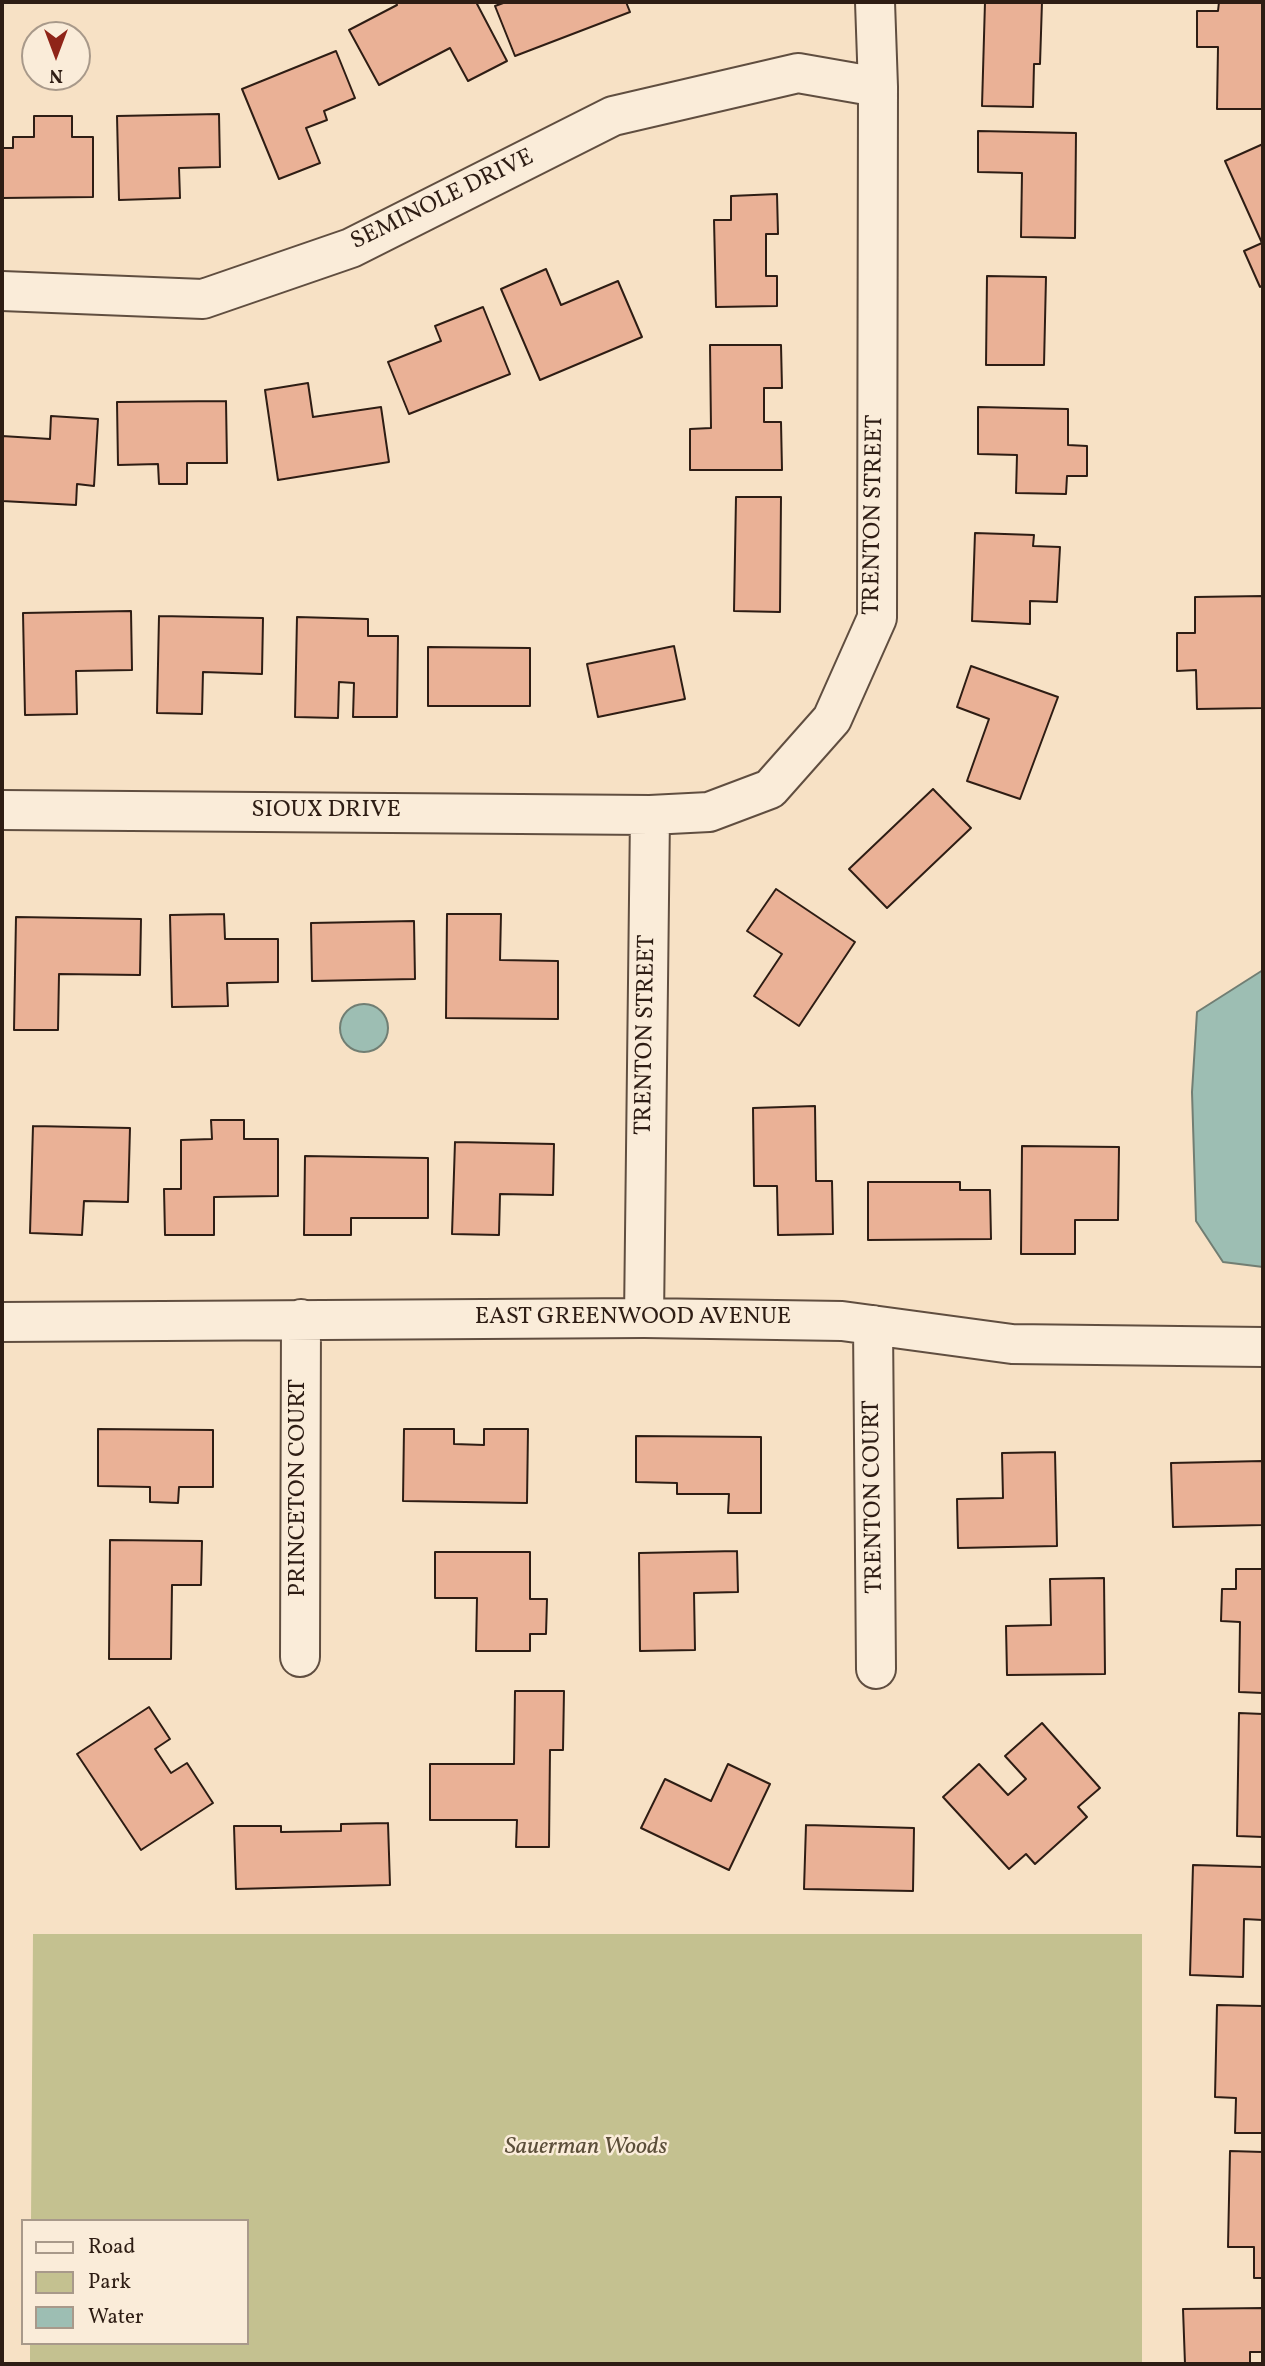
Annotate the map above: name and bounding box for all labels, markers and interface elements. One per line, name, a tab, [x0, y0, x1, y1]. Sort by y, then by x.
north arrow	[21, 21, 91, 91]
text: N	[49, 62, 63, 88]
street label: SEMINOLE DRIVE	[347, 144, 539, 258]
street label: TRENTON STREET	[859, 414, 891, 616]
street label: SIOUX DRIVE	[251, 798, 401, 826]
street label: TRENTON STREET	[631, 934, 663, 1136]
street label: EAST GREENWOOD AVENUE	[475, 1305, 791, 1333]
street label: PRINCETON COURT	[286, 1379, 314, 1597]
street label: TRENTON COURT	[859, 1400, 891, 1594]
park label: Sauerman Woods	[505, 2135, 667, 2163]
legend	[21, 2219, 248, 2345]
text: Road	[88, 2233, 135, 2262]
text: Park	[88, 2268, 131, 2297]
text: Water	[88, 2303, 144, 2332]

